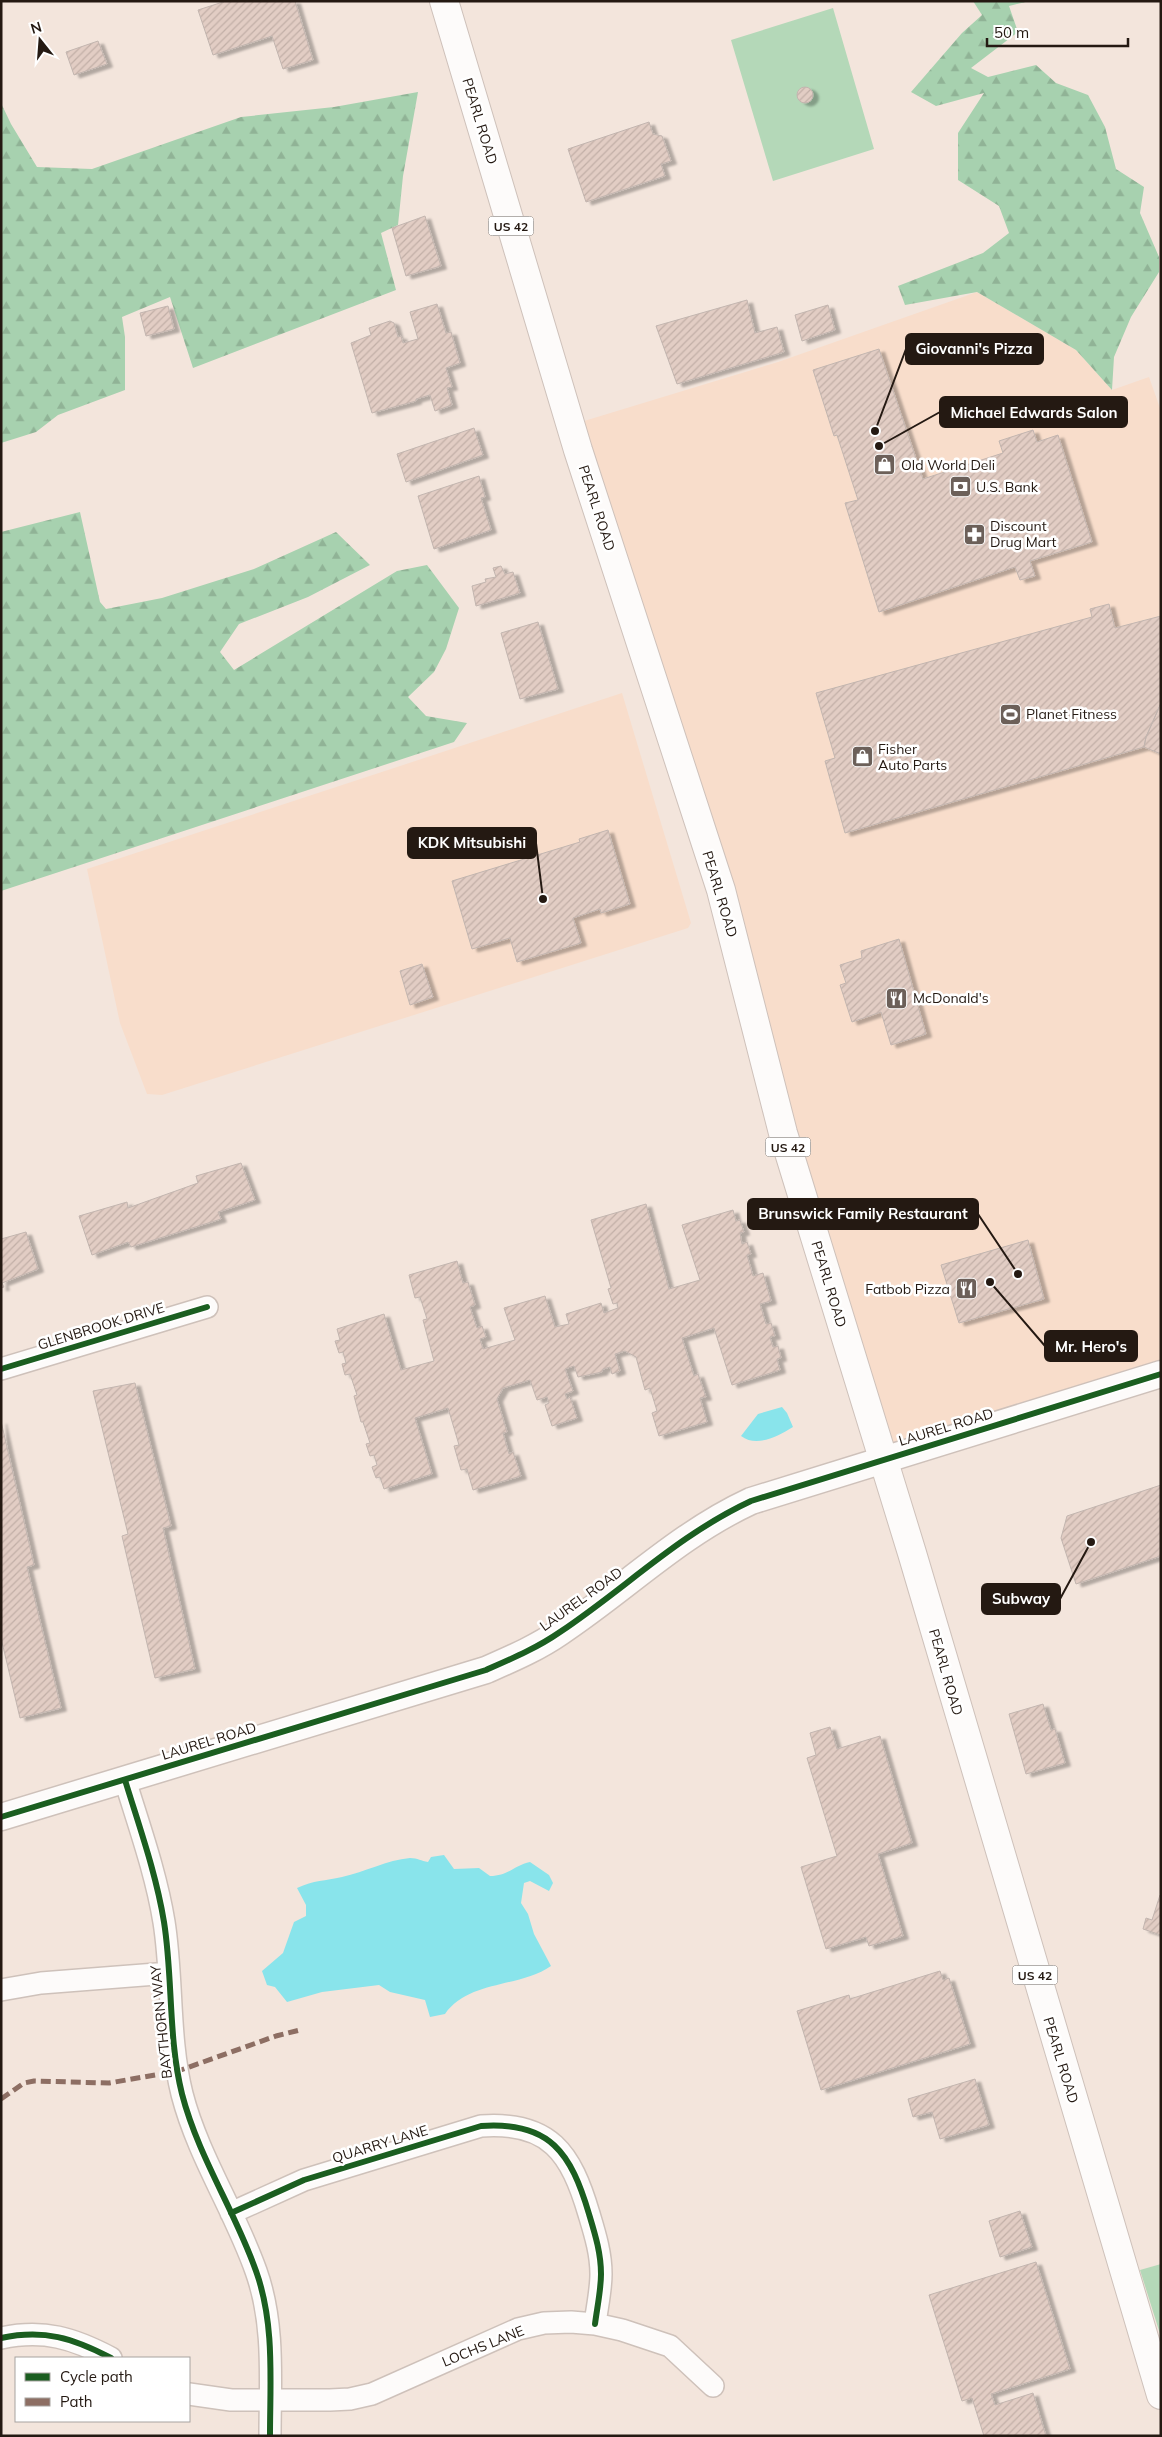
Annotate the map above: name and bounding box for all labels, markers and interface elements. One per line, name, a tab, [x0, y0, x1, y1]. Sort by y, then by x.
north arrow	[15, 15, 65, 65]
scale bar	[987, 15, 1128, 47]
text: N	[29, 17, 44, 38]
text: 50 m	[994, 23, 1029, 42]
street label: PEARL ROAD	[458, 76, 502, 166]
road number: US 42	[488, 217, 534, 236]
callout: Giovanni's Pizza	[906, 334, 1043, 364]
text: Giovanni's Pizza	[915, 339, 1033, 358]
callout: Michael Edwards Salon	[940, 397, 1127, 427]
text: Michael Edwards Salon	[950, 403, 1118, 422]
shop icon: Old World Deli	[873, 453, 897, 477]
place label: Old World Deli	[901, 456, 995, 474]
street label: PEARL ROAD	[575, 463, 619, 553]
bank icon: U.S. Bank	[948, 475, 972, 499]
place label: U.S. Bank	[976, 478, 1039, 496]
place label: Discount Drug Mart	[990, 517, 1057, 551]
pharmacy icon: Discount Drug Mart	[962, 522, 986, 546]
sports icon: Planet Fitness	[998, 702, 1022, 726]
place label: Planet Fitness	[1026, 705, 1117, 723]
place label: Fisher Auto Parts	[878, 740, 947, 774]
shop icon: Fisher Auto Parts	[850, 745, 874, 769]
callout: KDK Mitsubishi	[408, 828, 536, 858]
text: KDK Mitsubishi	[418, 833, 526, 852]
street label: PEARL ROAD	[698, 849, 742, 939]
restaurant icon: McDonald's	[885, 986, 909, 1010]
place label: McDonald's	[913, 989, 989, 1007]
road number: US 42	[766, 1138, 810, 1156]
callout: Brunswick Family Restaurant	[748, 1199, 978, 1229]
text: Brunswick Family Restaurant	[758, 1204, 968, 1223]
street label: PEARL ROAD	[807, 1239, 851, 1329]
restaurant icon: Fatbob Pizza	[954, 1277, 978, 1301]
place label: Fatbob Pizza	[865, 1280, 950, 1298]
street label: GLENBROOK DRIVE	[35, 1298, 167, 1354]
callout: Mr. Hero's	[1045, 1331, 1137, 1361]
text: Mr. Hero's	[1055, 1337, 1127, 1356]
street label: LAUREL ROAD	[897, 1404, 995, 1450]
street label: LAUREL ROAD	[536, 1563, 626, 1635]
callout: Subway	[982, 1584, 1060, 1614]
text: Subway	[992, 1589, 1051, 1608]
street label: PEARL ROAD	[925, 1627, 967, 1717]
street label: LAUREL ROAD	[160, 1718, 258, 1764]
street label: BAYTHORN WAY	[146, 1964, 176, 2080]
road number: US 42	[1012, 1966, 1058, 1984]
street label: PEARL ROAD	[1039, 2015, 1083, 2105]
street label: QUARRY LANE	[330, 2121, 430, 2167]
street label: LOCHS LANE	[439, 2321, 527, 2371]
legend	[15, 2357, 190, 2422]
text: Cycle path	[60, 2367, 133, 2386]
text: Path	[60, 2392, 92, 2411]

